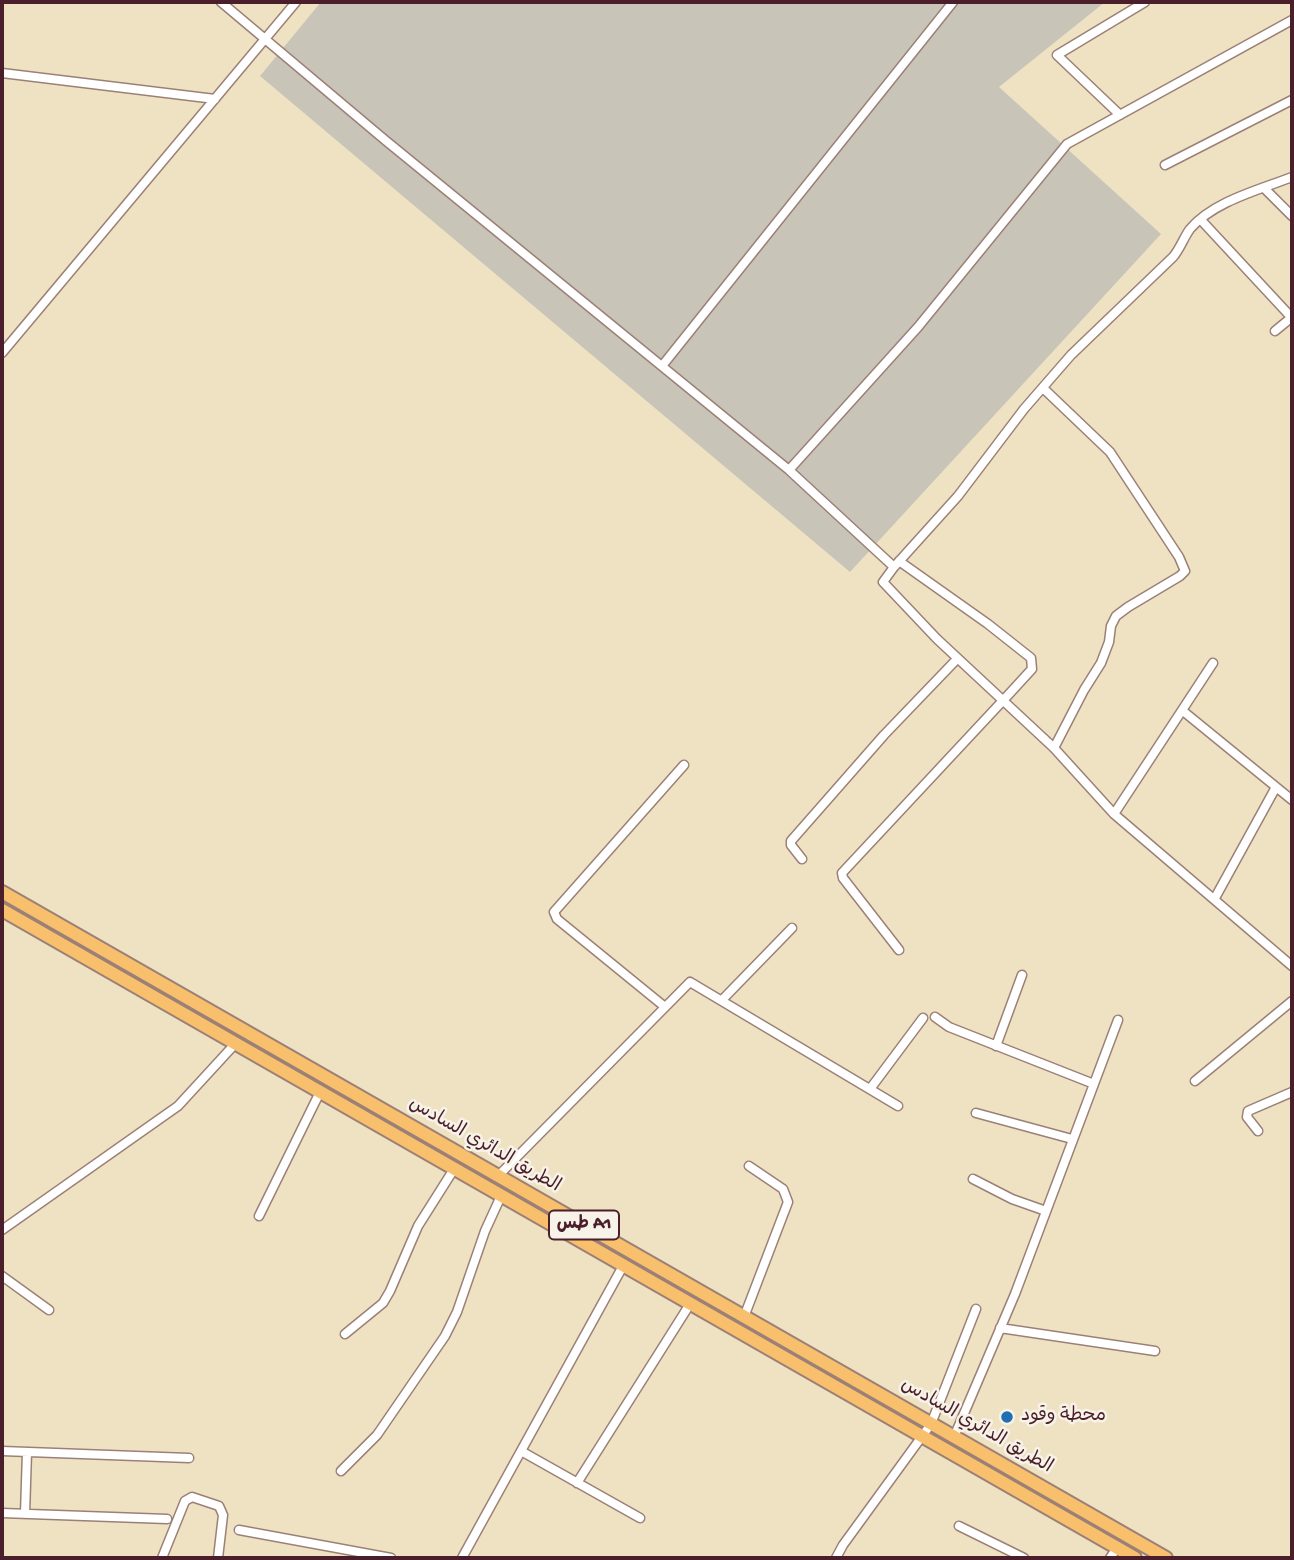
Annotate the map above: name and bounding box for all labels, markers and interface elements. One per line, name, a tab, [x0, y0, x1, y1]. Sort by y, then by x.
street label: الطريق الدائري السادس	[404, 1093, 564, 1199]
road number: طس A1	[549, 1210, 619, 1240]
street label: الطريق الدائري السادس	[896, 1374, 1056, 1480]
place label: محطة وقود	[1021, 1406, 1106, 1428]
marker: محطة وقود	[999, 1409, 1015, 1425]

